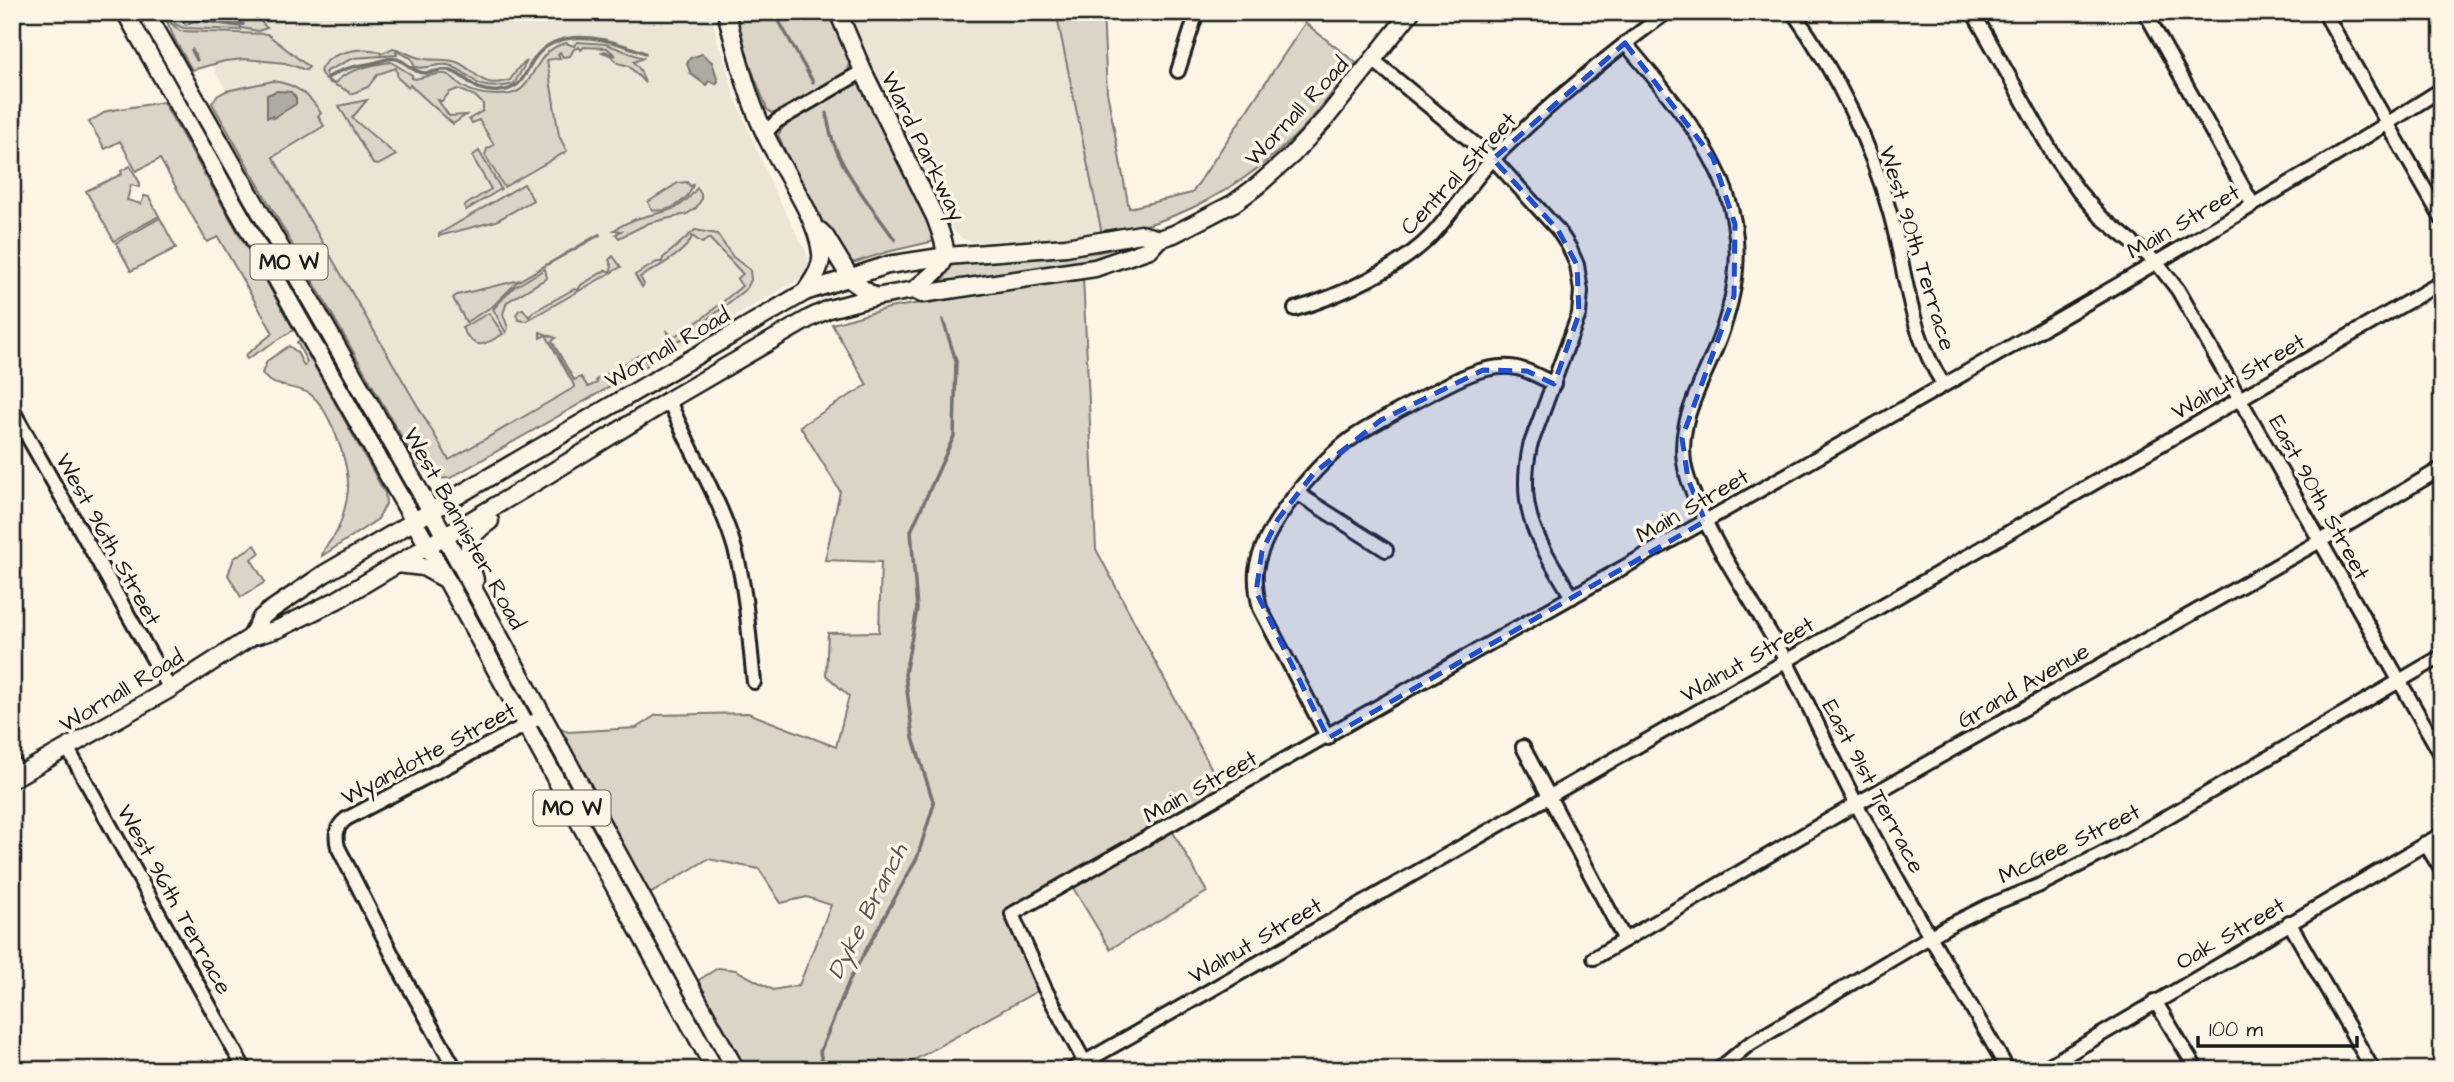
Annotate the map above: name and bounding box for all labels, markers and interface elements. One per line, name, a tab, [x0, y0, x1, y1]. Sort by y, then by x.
street label: Wornall Road	[1237, 50, 1356, 174]
street label: Ward Parkway	[872, 66, 973, 228]
street label: Central Street	[1393, 105, 1525, 242]
street label: West 90th Terrace	[1871, 142, 1963, 355]
street label: Main Street	[2121, 176, 2247, 267]
road number: MO W	[250, 244, 328, 280]
street label: Wornall Road	[599, 299, 736, 397]
street label: Walnut Street	[2166, 325, 2312, 428]
street label: East 90th Street	[2261, 409, 2378, 586]
street label: West Bannister Road	[395, 422, 533, 636]
street label: West 96th Street	[47, 448, 169, 632]
street label: Main Street	[1630, 460, 1756, 551]
street label: Walnut Street	[1675, 608, 1821, 711]
street label: Grand Avenue	[1952, 635, 2095, 737]
street label: Wornall Road	[53, 641, 190, 741]
street label: Wyandotte Street	[336, 694, 522, 814]
street label: East 91st Terrace	[1814, 694, 1932, 879]
street label: Main Street	[1138, 742, 1264, 831]
road number: MO W	[534, 790, 610, 826]
street label: McGee Street	[1993, 795, 2147, 892]
street label: West 96th Terrace	[109, 799, 240, 1000]
water label: Dyke Branch	[819, 837, 917, 985]
street label: Walnut Street	[1183, 889, 1329, 992]
street label: Oak Street	[2170, 889, 2292, 978]
scale bar	[2198, 1005, 2358, 1049]
text: 100 m	[2209, 1015, 2264, 1044]

